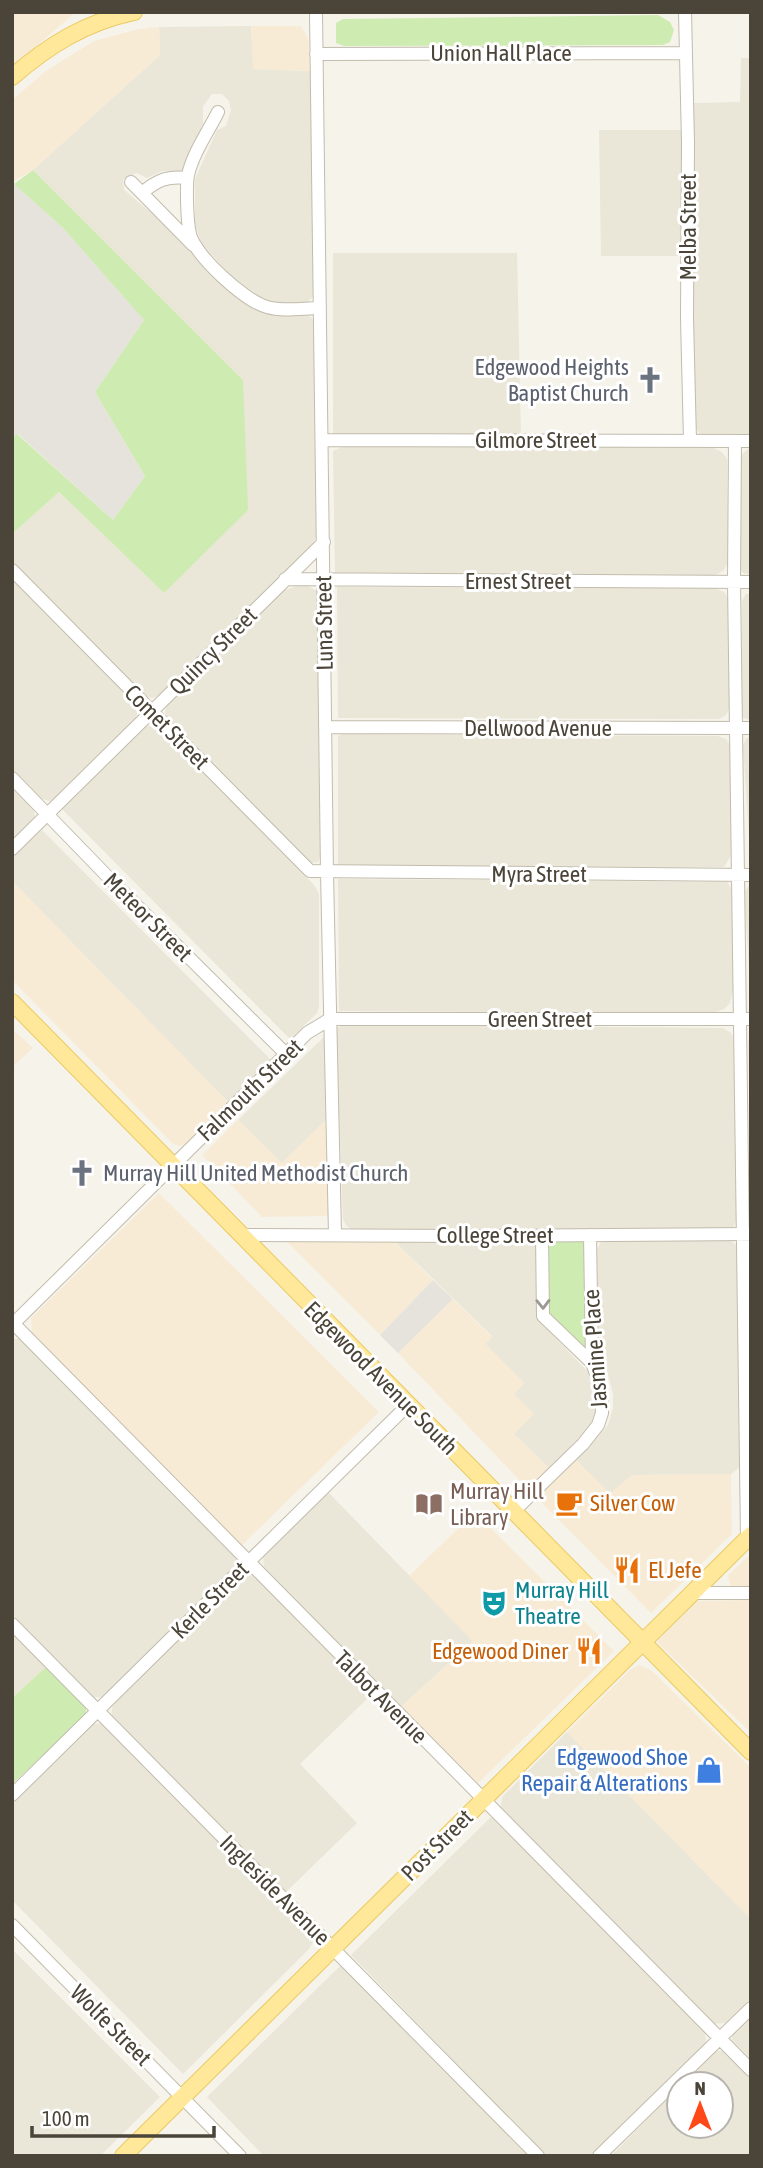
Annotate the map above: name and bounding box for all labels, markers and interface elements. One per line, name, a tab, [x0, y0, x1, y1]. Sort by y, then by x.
street label: Union Hall Place	[430, 40, 572, 66]
street label: Melba Street	[675, 173, 701, 281]
place label: Edgewood Heights Baptist Church	[475, 354, 629, 406]
church icon: Edgewood Heights Baptist Church	[635, 365, 665, 395]
street label: Gilmore Street	[475, 427, 597, 453]
street label: Ernest Street	[465, 568, 571, 594]
street label: Luna Street	[310, 575, 338, 671]
street label: Quincy Street	[164, 602, 262, 700]
street label: Comet Street	[119, 679, 215, 775]
street label: Dellwood Avenue	[464, 715, 612, 741]
street label: Myra Street	[491, 861, 587, 887]
street label: Meteor Street	[99, 868, 197, 966]
street label: Green Street	[488, 1006, 592, 1032]
street label: Falmouth Street	[192, 1034, 308, 1146]
church icon: Murray Hill United Methodist Church	[67, 1158, 97, 1188]
place label: Murray Hill United Methodist Church	[103, 1160, 408, 1186]
street label: College Street	[436, 1222, 554, 1248]
street label: Jasmine Place	[578, 1288, 612, 1410]
street label: Edgewood Avenue South	[299, 1296, 463, 1460]
one-way arrow	[535, 1299, 551, 1309]
place label: Murray Hill Library	[450, 1478, 544, 1530]
cafe icon: Silver Cow	[554, 1488, 584, 1518]
library icon: Murray Hill Library	[414, 1489, 444, 1519]
place label: Silver Cow	[590, 1490, 675, 1516]
restaurant icon: El Jefe	[612, 1555, 642, 1585]
street label: Kerle Street	[166, 1556, 254, 1644]
place label: El Jefe	[648, 1557, 702, 1583]
place label: Murray Hill Theatre	[515, 1577, 609, 1629]
theatre icon: Murray Hill Theatre	[479, 1588, 509, 1618]
restaurant icon: Edgewood Diner	[574, 1636, 604, 1666]
place label: Edgewood Diner	[432, 1638, 569, 1664]
street label: Talbot Avenue	[329, 1645, 433, 1749]
place label: Edgewood Shoe Repair & Alterations	[521, 1744, 688, 1796]
shop icon: Edgewood Shoe Repair & Alterations	[694, 1755, 724, 1785]
street label: Post Street	[396, 1804, 478, 1886]
street label: Ingleside Avenue	[215, 1830, 335, 1950]
street label: Wolfe Street	[65, 1979, 157, 2071]
north arrow	[665, 2070, 735, 2140]
text: N	[694, 2077, 706, 2099]
scale bar	[32, 2094, 214, 2138]
text: 100 m	[42, 2106, 90, 2130]

